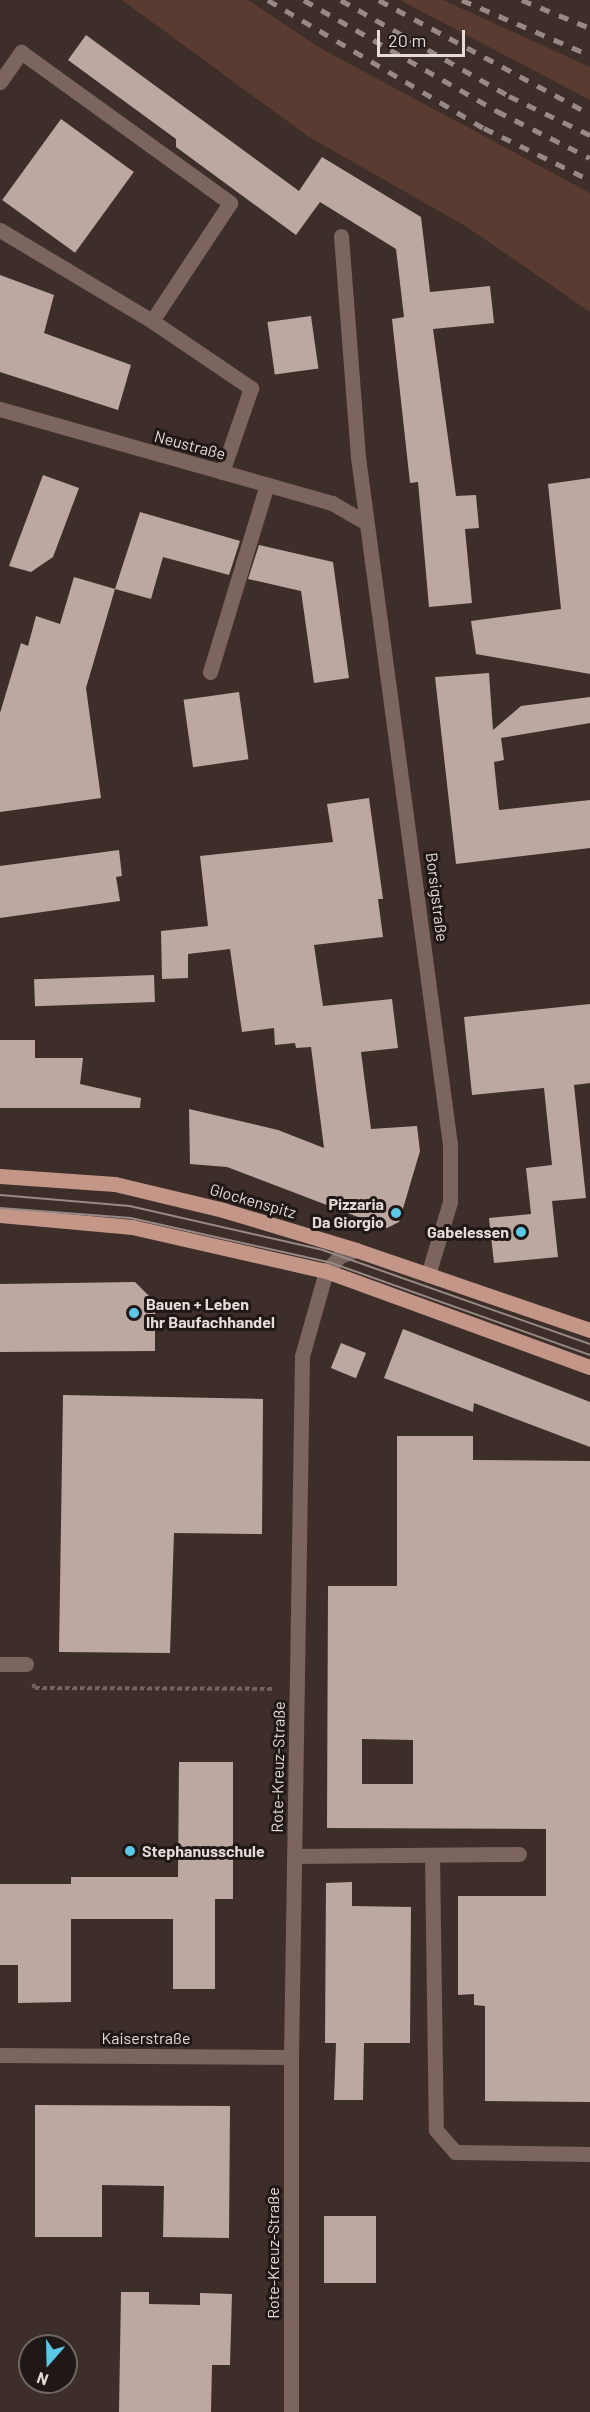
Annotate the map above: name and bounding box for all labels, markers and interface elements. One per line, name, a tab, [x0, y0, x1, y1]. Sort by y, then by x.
scale bar	[380, 18, 468, 56]
text: 20 m	[388, 29, 426, 51]
street label: Neustraße	[152, 426, 228, 464]
street label: Borsigstraße	[422, 851, 452, 943]
street label: Glockenspitz	[208, 1180, 298, 1222]
place label: Pizzaria Da Giorgio	[312, 1194, 384, 1232]
marker: Pizzaria Da Giorgio	[389, 1206, 403, 1220]
place label: Gabelessen	[427, 1222, 509, 1242]
marker: Gabelessen	[514, 1225, 528, 1239]
place label: Bauen + Leben Ihr Baufachhandel	[146, 1294, 275, 1332]
marker: Bauen + Leben Ihr Baufachhandel	[127, 1306, 141, 1320]
street label: Rote-Kreuz-Straße	[267, 1701, 289, 1833]
place label: Stephanusschule	[142, 1841, 265, 1861]
marker: Stephanusschule	[123, 1844, 137, 1858]
street label: Kaiserstraße	[102, 2028, 190, 2048]
street label: Rote-Kreuz-Straße	[263, 2187, 283, 2319]
north arrow	[18, 2334, 78, 2394]
text: N	[34, 2369, 51, 2390]

